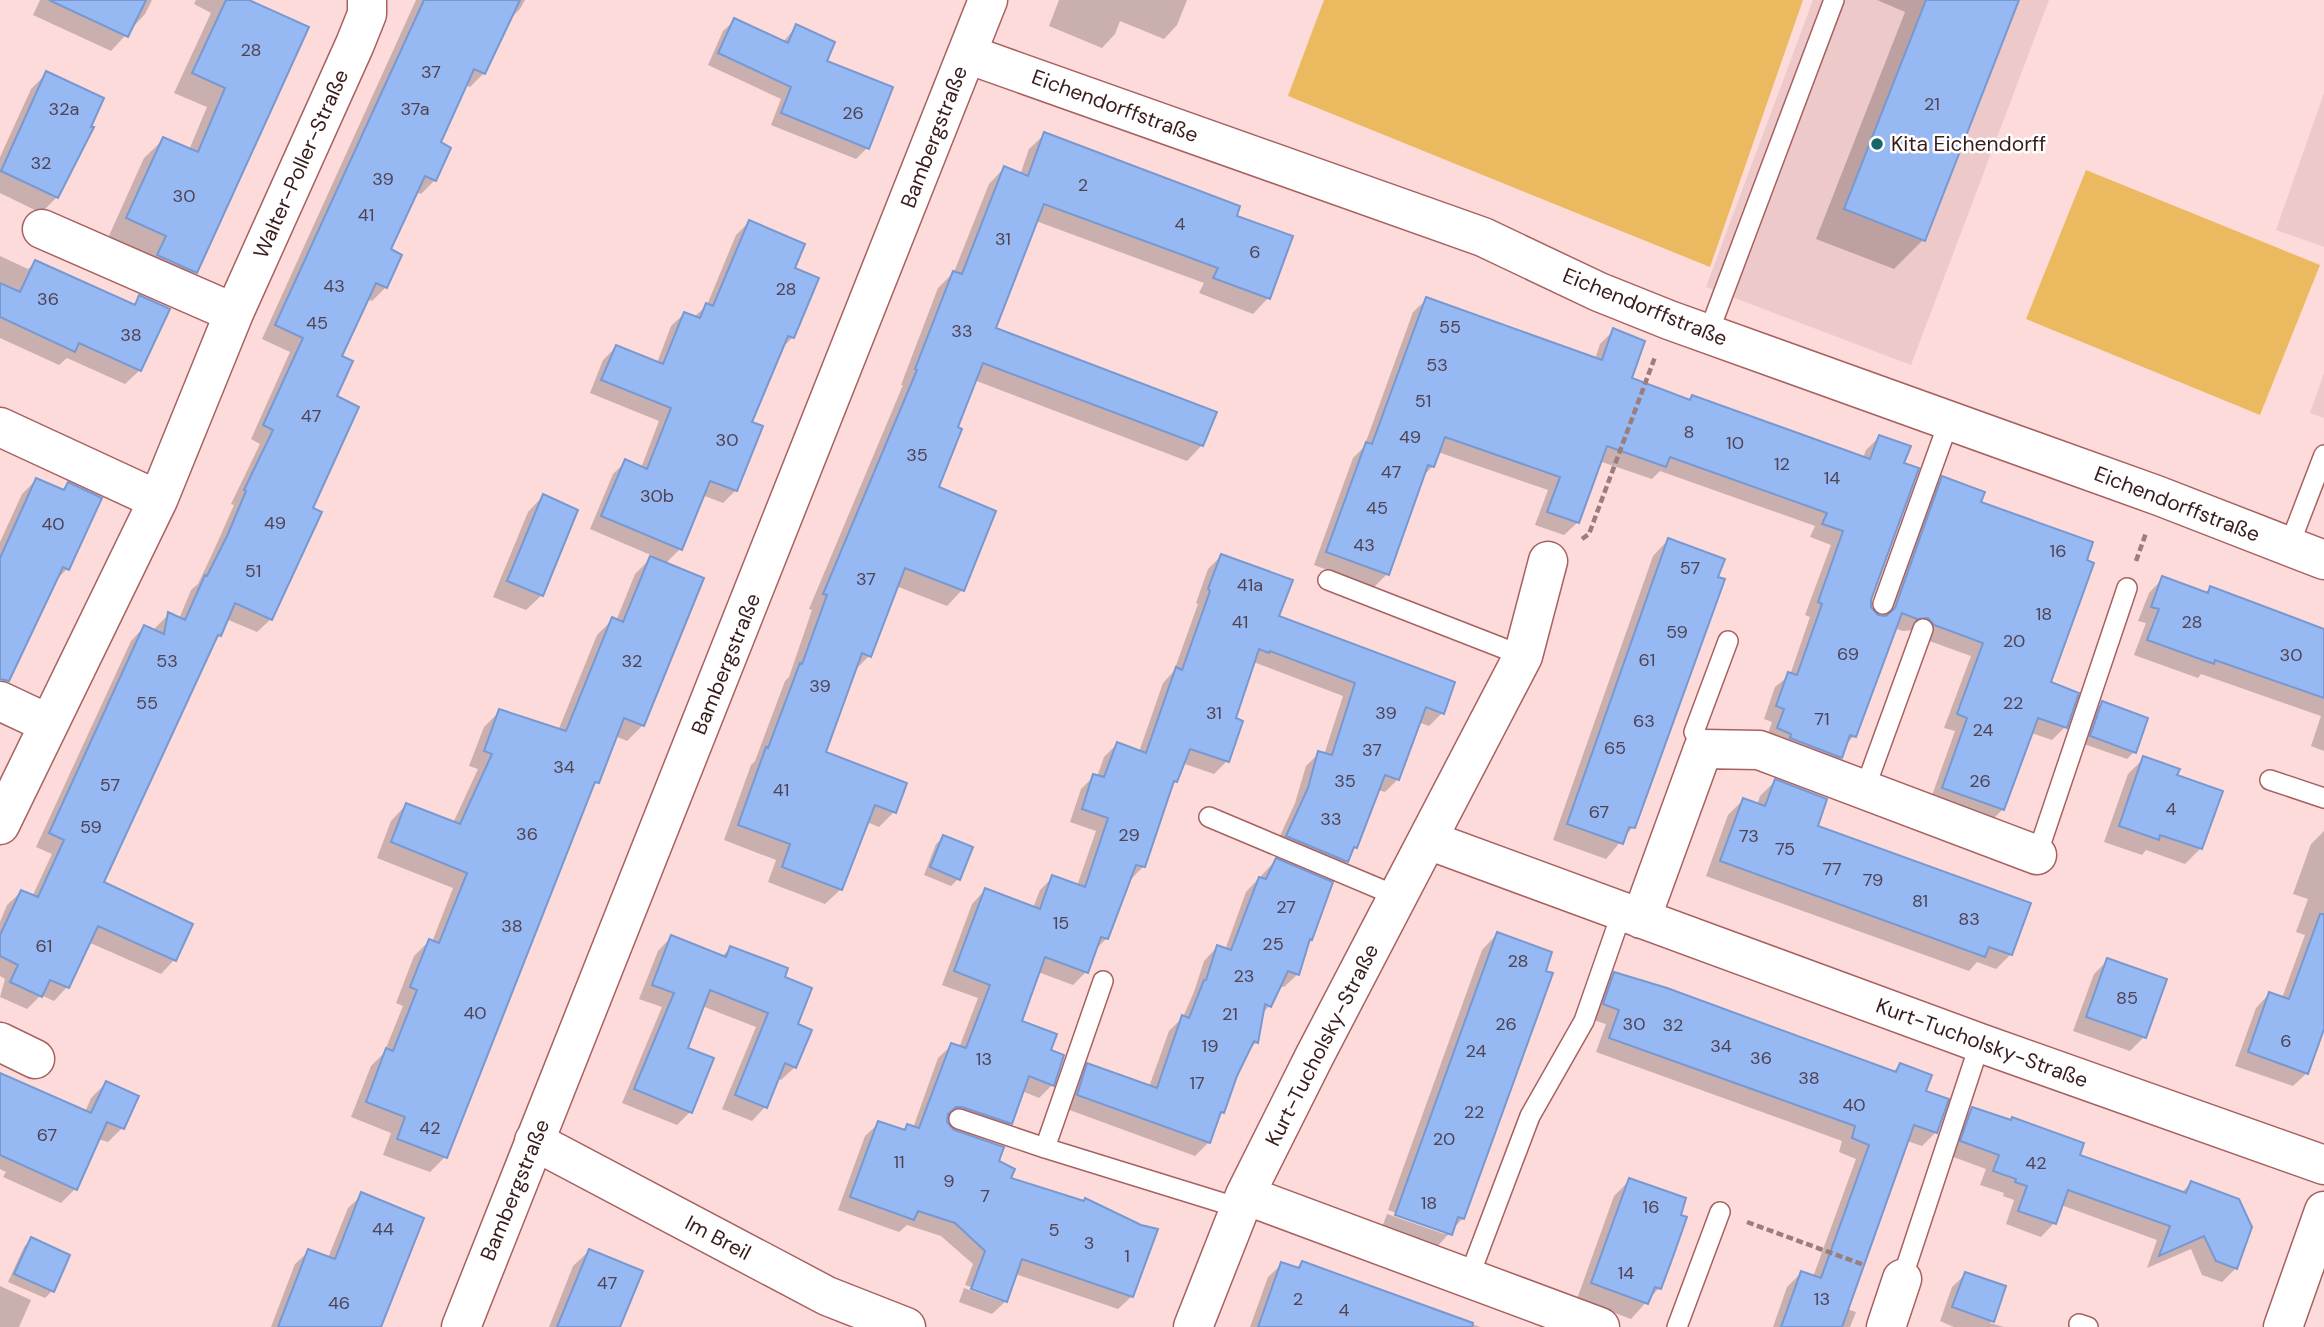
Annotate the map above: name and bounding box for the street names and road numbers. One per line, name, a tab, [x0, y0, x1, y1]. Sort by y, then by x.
street label: Bambergstraße	[894, 62, 974, 212]
street label: Eichendorffstraße	[1028, 63, 1202, 149]
street label: Walter-Poller-Straße	[247, 65, 355, 263]
street label: Eichendorffstraße	[1559, 261, 1732, 353]
street label: Eichendorffstraße	[2090, 460, 2264, 549]
street label: Bambergstraße	[685, 589, 767, 739]
street label: Kurt-Tucholsky-Straße	[1259, 939, 1385, 1151]
street label: Kurt-Tucholsky-Straße	[1872, 992, 2092, 1094]
street label: Bambergstraße	[474, 1115, 556, 1265]
street label: Im Breil	[680, 1209, 756, 1267]

